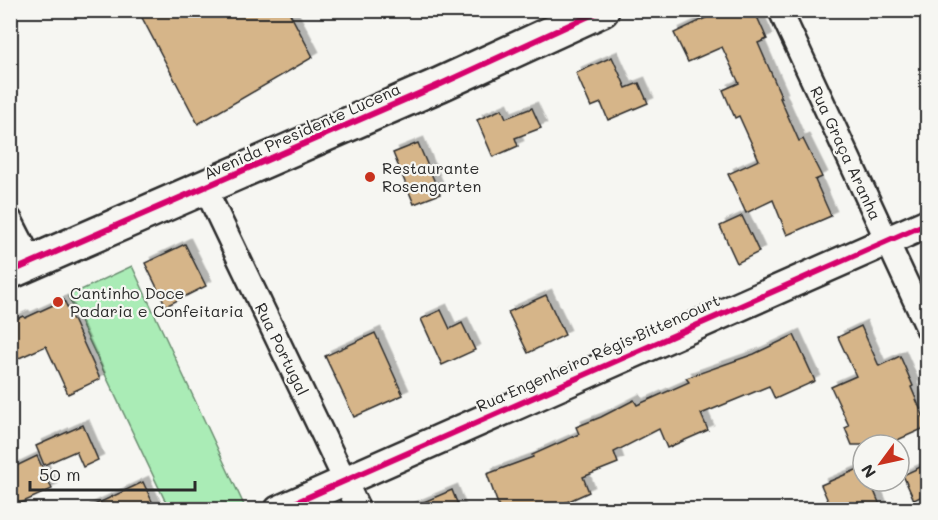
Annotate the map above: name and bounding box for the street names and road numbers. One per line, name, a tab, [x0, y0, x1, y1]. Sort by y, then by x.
street label: Avenida Presidente Lucena	[200, 78, 404, 184]
street label: Rua Graça Aranha	[806, 82, 887, 223]
street label: Rua Engenheiro Régis Bittencourt	[473, 289, 723, 416]
street label: Rua Portugal	[251, 299, 314, 399]

